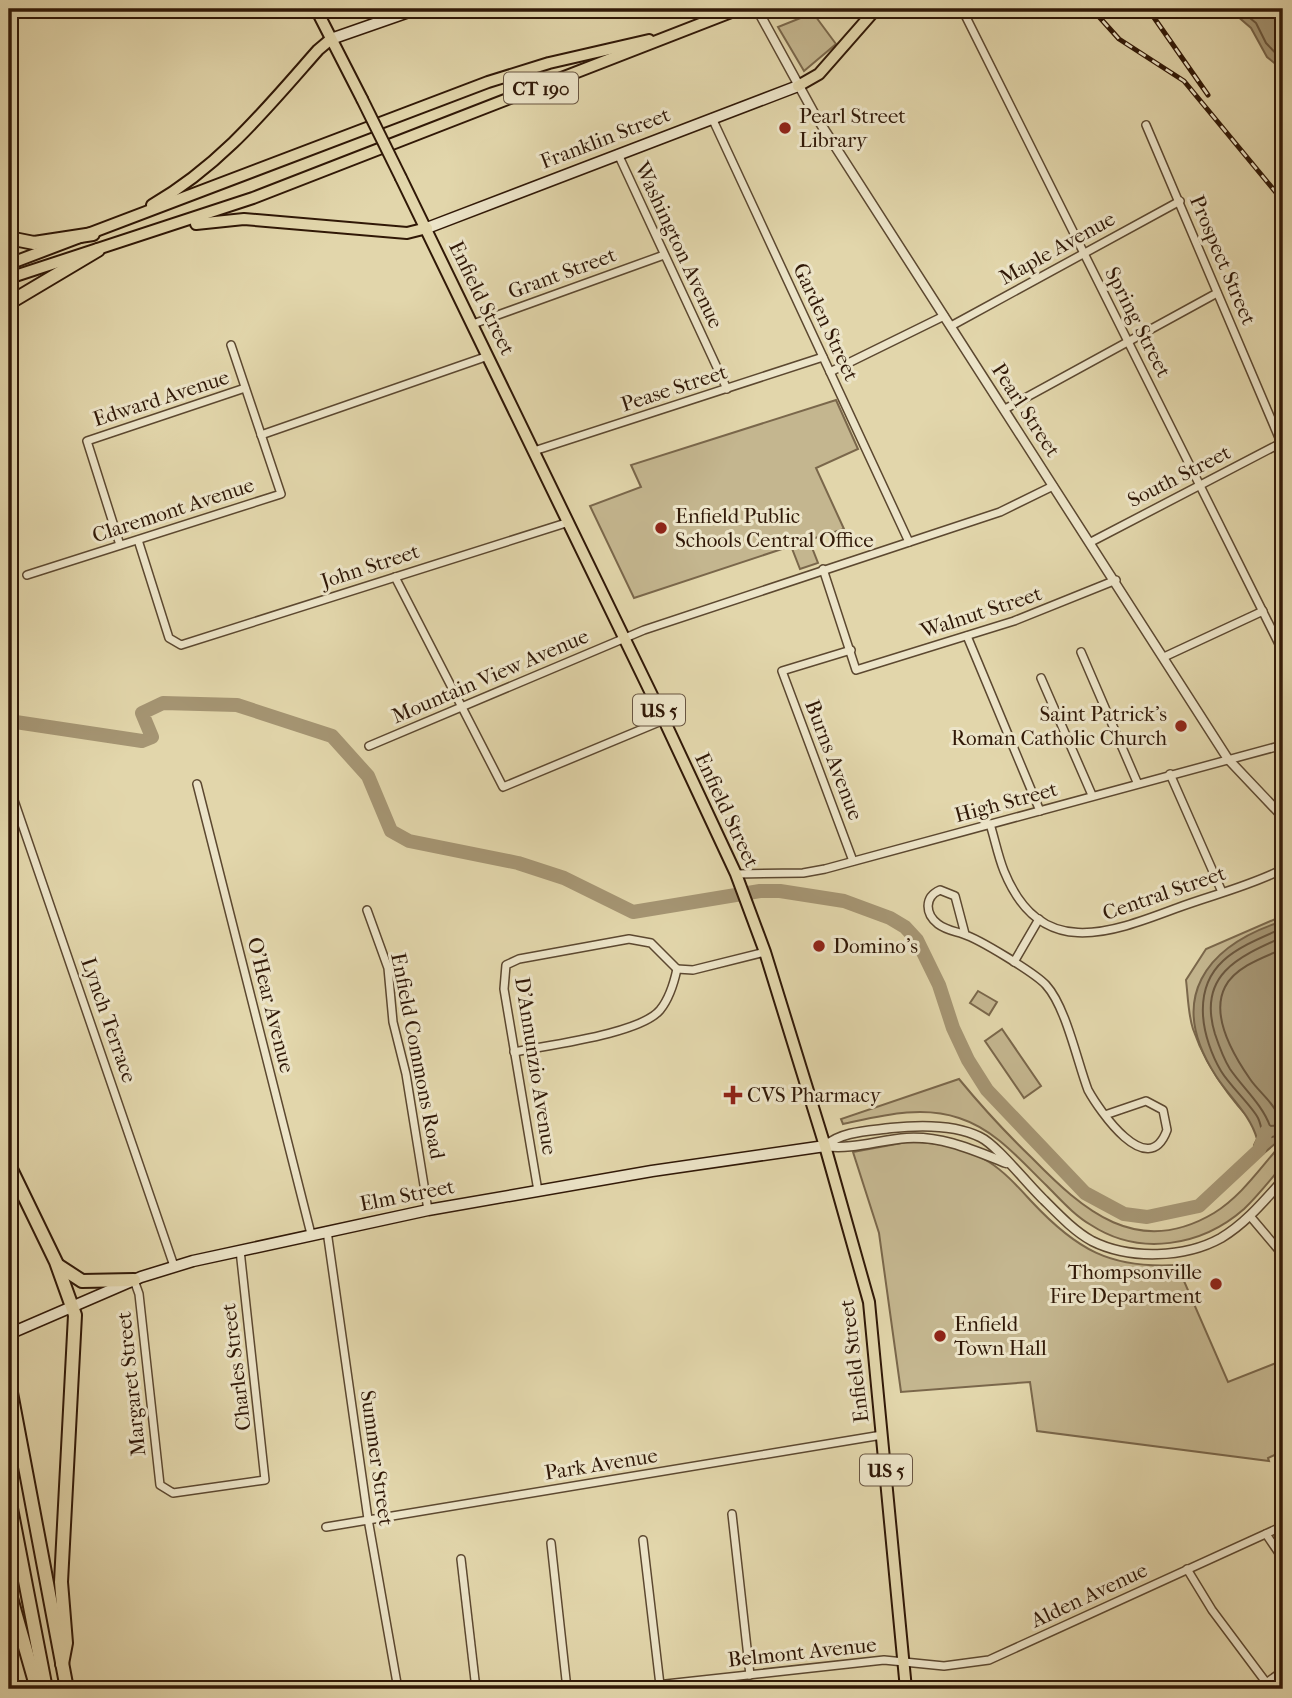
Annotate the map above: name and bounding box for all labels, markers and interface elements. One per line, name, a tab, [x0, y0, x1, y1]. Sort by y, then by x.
road number: CT 190	[504, 72, 578, 104]
street label: Franklin Street	[537, 102, 674, 174]
place label: Pearl Street Library	[799, 104, 906, 152]
marker: Pearl Street Library	[777, 120, 793, 136]
street label: Washington Avenue	[630, 157, 728, 332]
street label: Prospect Street	[1185, 192, 1261, 329]
street label: Maple Avenue	[995, 206, 1119, 290]
street label: Enfield Street	[444, 237, 520, 359]
street label: Grant Street	[505, 242, 620, 304]
street label: Garden Street	[788, 259, 864, 385]
street label: Spring Street	[1100, 263, 1176, 382]
street label: Pease Street	[618, 359, 731, 416]
street label: Pearl Street	[987, 359, 1065, 462]
street label: Edward Avenue	[90, 365, 232, 431]
street label: South Street	[1124, 440, 1235, 512]
street label: Claremont Avenue	[89, 473, 257, 547]
place label: Enfield Public Schools Central Office	[675, 504, 874, 552]
marker: Enfield Public Schools Central Office	[653, 520, 669, 536]
street label: John Street	[316, 539, 423, 594]
street label: Walnut Street	[916, 581, 1045, 643]
street label: Mountain View Avenue	[388, 624, 592, 728]
road number: US 5	[633, 694, 685, 726]
street label: Burns Avenue	[800, 697, 868, 823]
place label: Saint Patrick's Roman Catholic Church	[951, 702, 1167, 750]
marker: Saint Patrick's Roman Catholic Church	[1173, 718, 1189, 734]
street label: Enfield Street	[690, 749, 764, 872]
street label: High Street	[952, 777, 1061, 827]
street label: Central Street	[1099, 861, 1229, 925]
place label: Domino's	[833, 934, 918, 958]
street label: O'Hear Avenue	[243, 935, 299, 1075]
marker: Domino's	[811, 938, 827, 954]
street label: Enfield Commons Road	[386, 951, 450, 1162]
street label: Lynch Terrace	[76, 954, 142, 1086]
street label: D'Annunzio Avenue	[510, 975, 562, 1157]
place label: CVS Pharmacy	[747, 1083, 882, 1107]
marker: CVS Pharmacy	[725, 1087, 741, 1103]
street label: Elm Street	[358, 1174, 457, 1216]
place label: Thompsonville Fire Department	[1049, 1260, 1202, 1308]
marker: Thompsonville Fire Department	[1208, 1276, 1224, 1292]
street label: Enfield Street	[834, 1297, 873, 1424]
street label: Charles Street	[216, 1301, 256, 1432]
street label: Margaret Street	[111, 1310, 151, 1458]
place label: Enfield Town Hall	[954, 1312, 1047, 1360]
marker: Enfield Town Hall	[932, 1328, 948, 1344]
street label: Summer Street	[356, 1389, 398, 1528]
street label: Park Avenue	[543, 1443, 659, 1485]
road number: US 5	[860, 1454, 912, 1486]
street label: Alden Avenue	[1026, 1558, 1151, 1633]
street label: Belmont Avenue	[726, 1632, 878, 1672]

